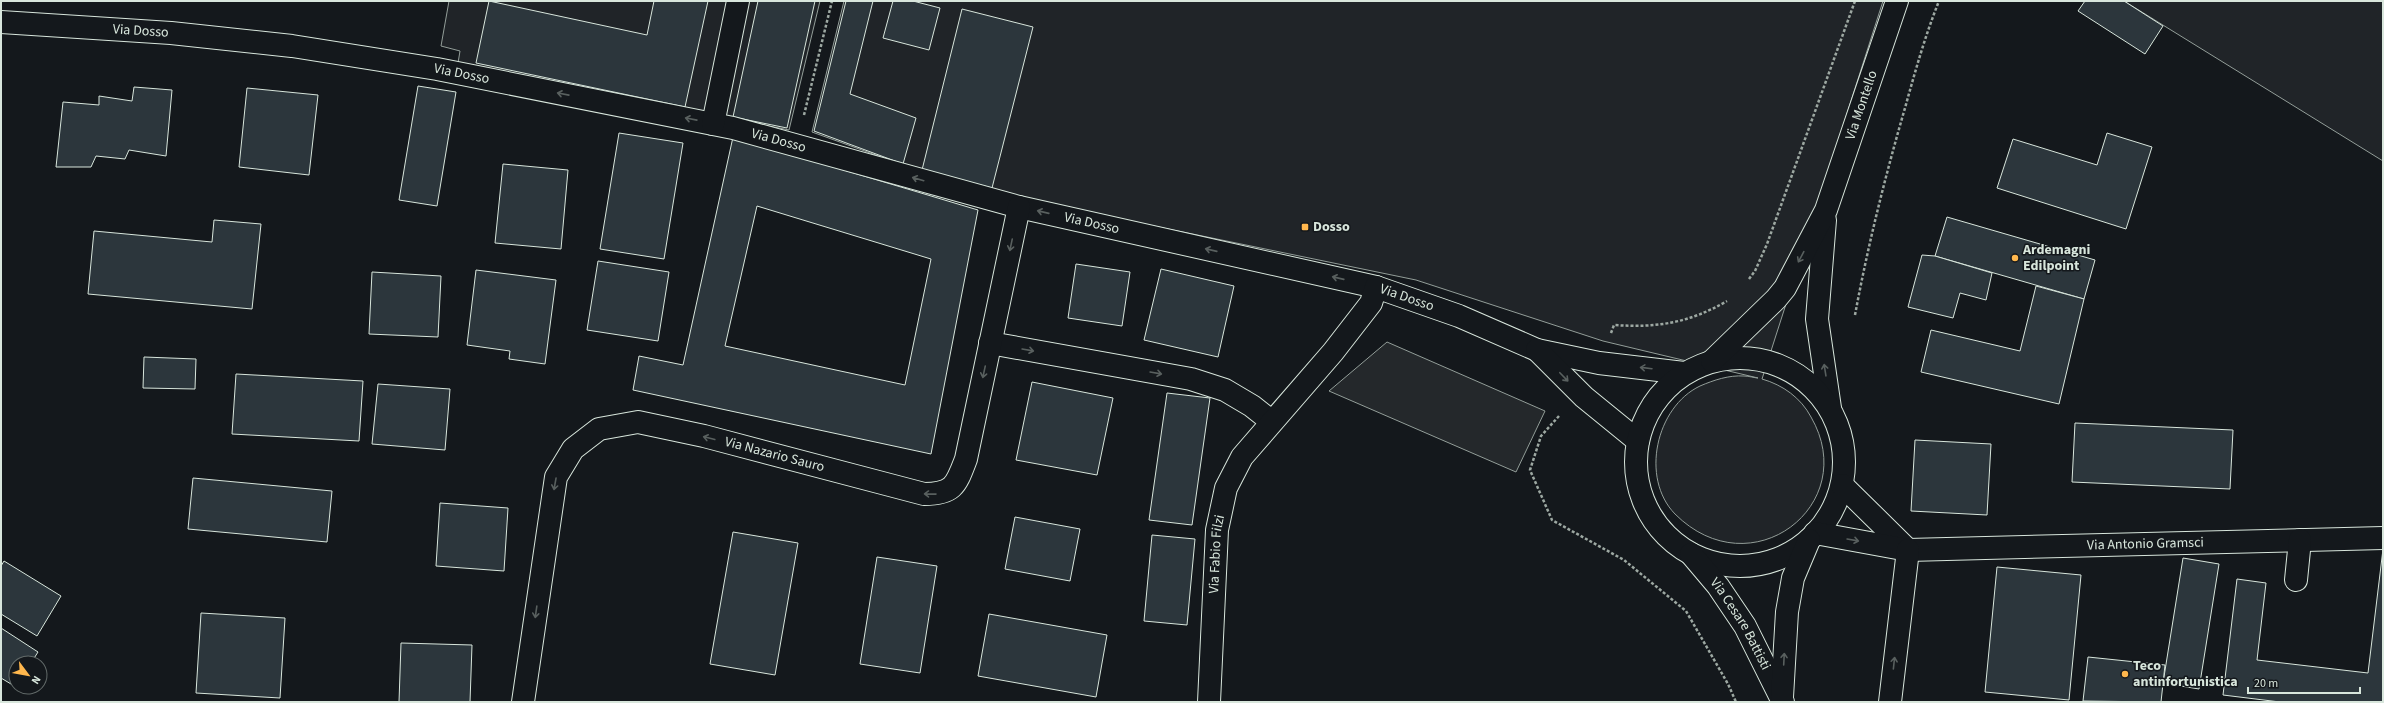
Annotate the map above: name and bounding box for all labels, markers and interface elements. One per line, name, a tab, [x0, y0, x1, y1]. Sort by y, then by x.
street label: Via Dosso	[112, 19, 169, 43]
street label: Via Dosso	[432, 59, 491, 89]
street label: Via Montello	[1840, 68, 1883, 143]
one-way arrow	[557, 90, 570, 98]
one-way arrow	[685, 115, 698, 123]
street label: Via Dosso	[749, 123, 808, 158]
one-way arrow	[912, 175, 925, 182]
street label: Via Dosso	[1062, 207, 1121, 239]
one-way arrow	[1037, 208, 1050, 216]
place label: Dosso	[1313, 217, 1350, 237]
marker: Dosso	[1300, 222, 1310, 232]
one-way arrow	[1006, 238, 1014, 251]
place label: Ardemagni Edilpoint	[2022, 240, 2091, 276]
one-way arrow	[1205, 245, 1218, 253]
one-way arrow	[1797, 251, 1804, 263]
marker: Ardemagni Edilpoint	[2010, 253, 2020, 263]
one-way arrow	[1332, 274, 1345, 282]
street label: Via Dosso	[1377, 279, 1437, 316]
one-way arrow	[1021, 346, 1034, 354]
one-way arrow	[1639, 364, 1652, 372]
one-way arrow	[1821, 364, 1829, 377]
one-way arrow	[979, 365, 987, 378]
one-way arrow	[1149, 369, 1162, 377]
one-way arrow	[1560, 372, 1569, 382]
street label: Via Nazario Sauro	[722, 432, 827, 477]
one-way arrow	[703, 434, 716, 441]
one-way arrow	[551, 477, 559, 490]
one-way arrow	[924, 490, 937, 498]
street label: Via Fabio Filzi	[1204, 513, 1230, 594]
street label: Via Antonio Gramsci	[2087, 533, 2204, 555]
one-way arrow	[1846, 536, 1859, 544]
street label: Via Cesare Battisti	[1705, 573, 1775, 673]
one-way arrow	[532, 605, 540, 618]
one-way arrow	[1780, 653, 1787, 666]
north arrow	[8, 655, 48, 695]
place label: Teco antinfortunistica	[2133, 656, 2238, 692]
one-way arrow	[1890, 657, 1898, 670]
marker: Teco antinfortunistica	[2120, 669, 2130, 679]
scale bar	[2248, 669, 2360, 695]
text: N	[28, 673, 44, 687]
text: 20 m	[2254, 675, 2278, 692]

